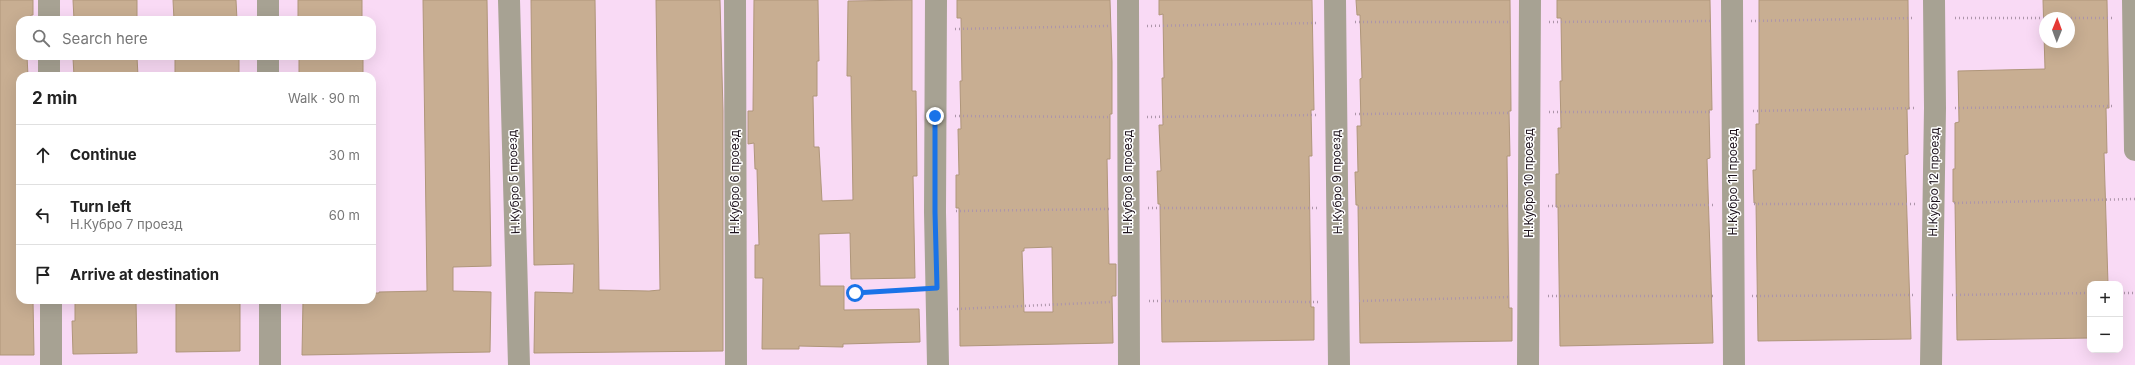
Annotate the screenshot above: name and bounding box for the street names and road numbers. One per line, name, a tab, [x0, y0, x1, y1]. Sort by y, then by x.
street label: Н.Кубро 12 проезд	[1925, 127, 1942, 237]
street label: Н.Кубро 10 проезд	[1521, 128, 1536, 238]
street label: Н.Кубро 11 проезд	[1725, 128, 1740, 235]
street label: Н.Кубро 5 проезд	[504, 129, 523, 234]
street label: Н.Кубро 6 проезд	[727, 129, 742, 234]
street label: Н.Кубро 8 проезд	[1120, 129, 1135, 234]
street label: Н.Кубро 9 проезд	[1328, 129, 1345, 234]

